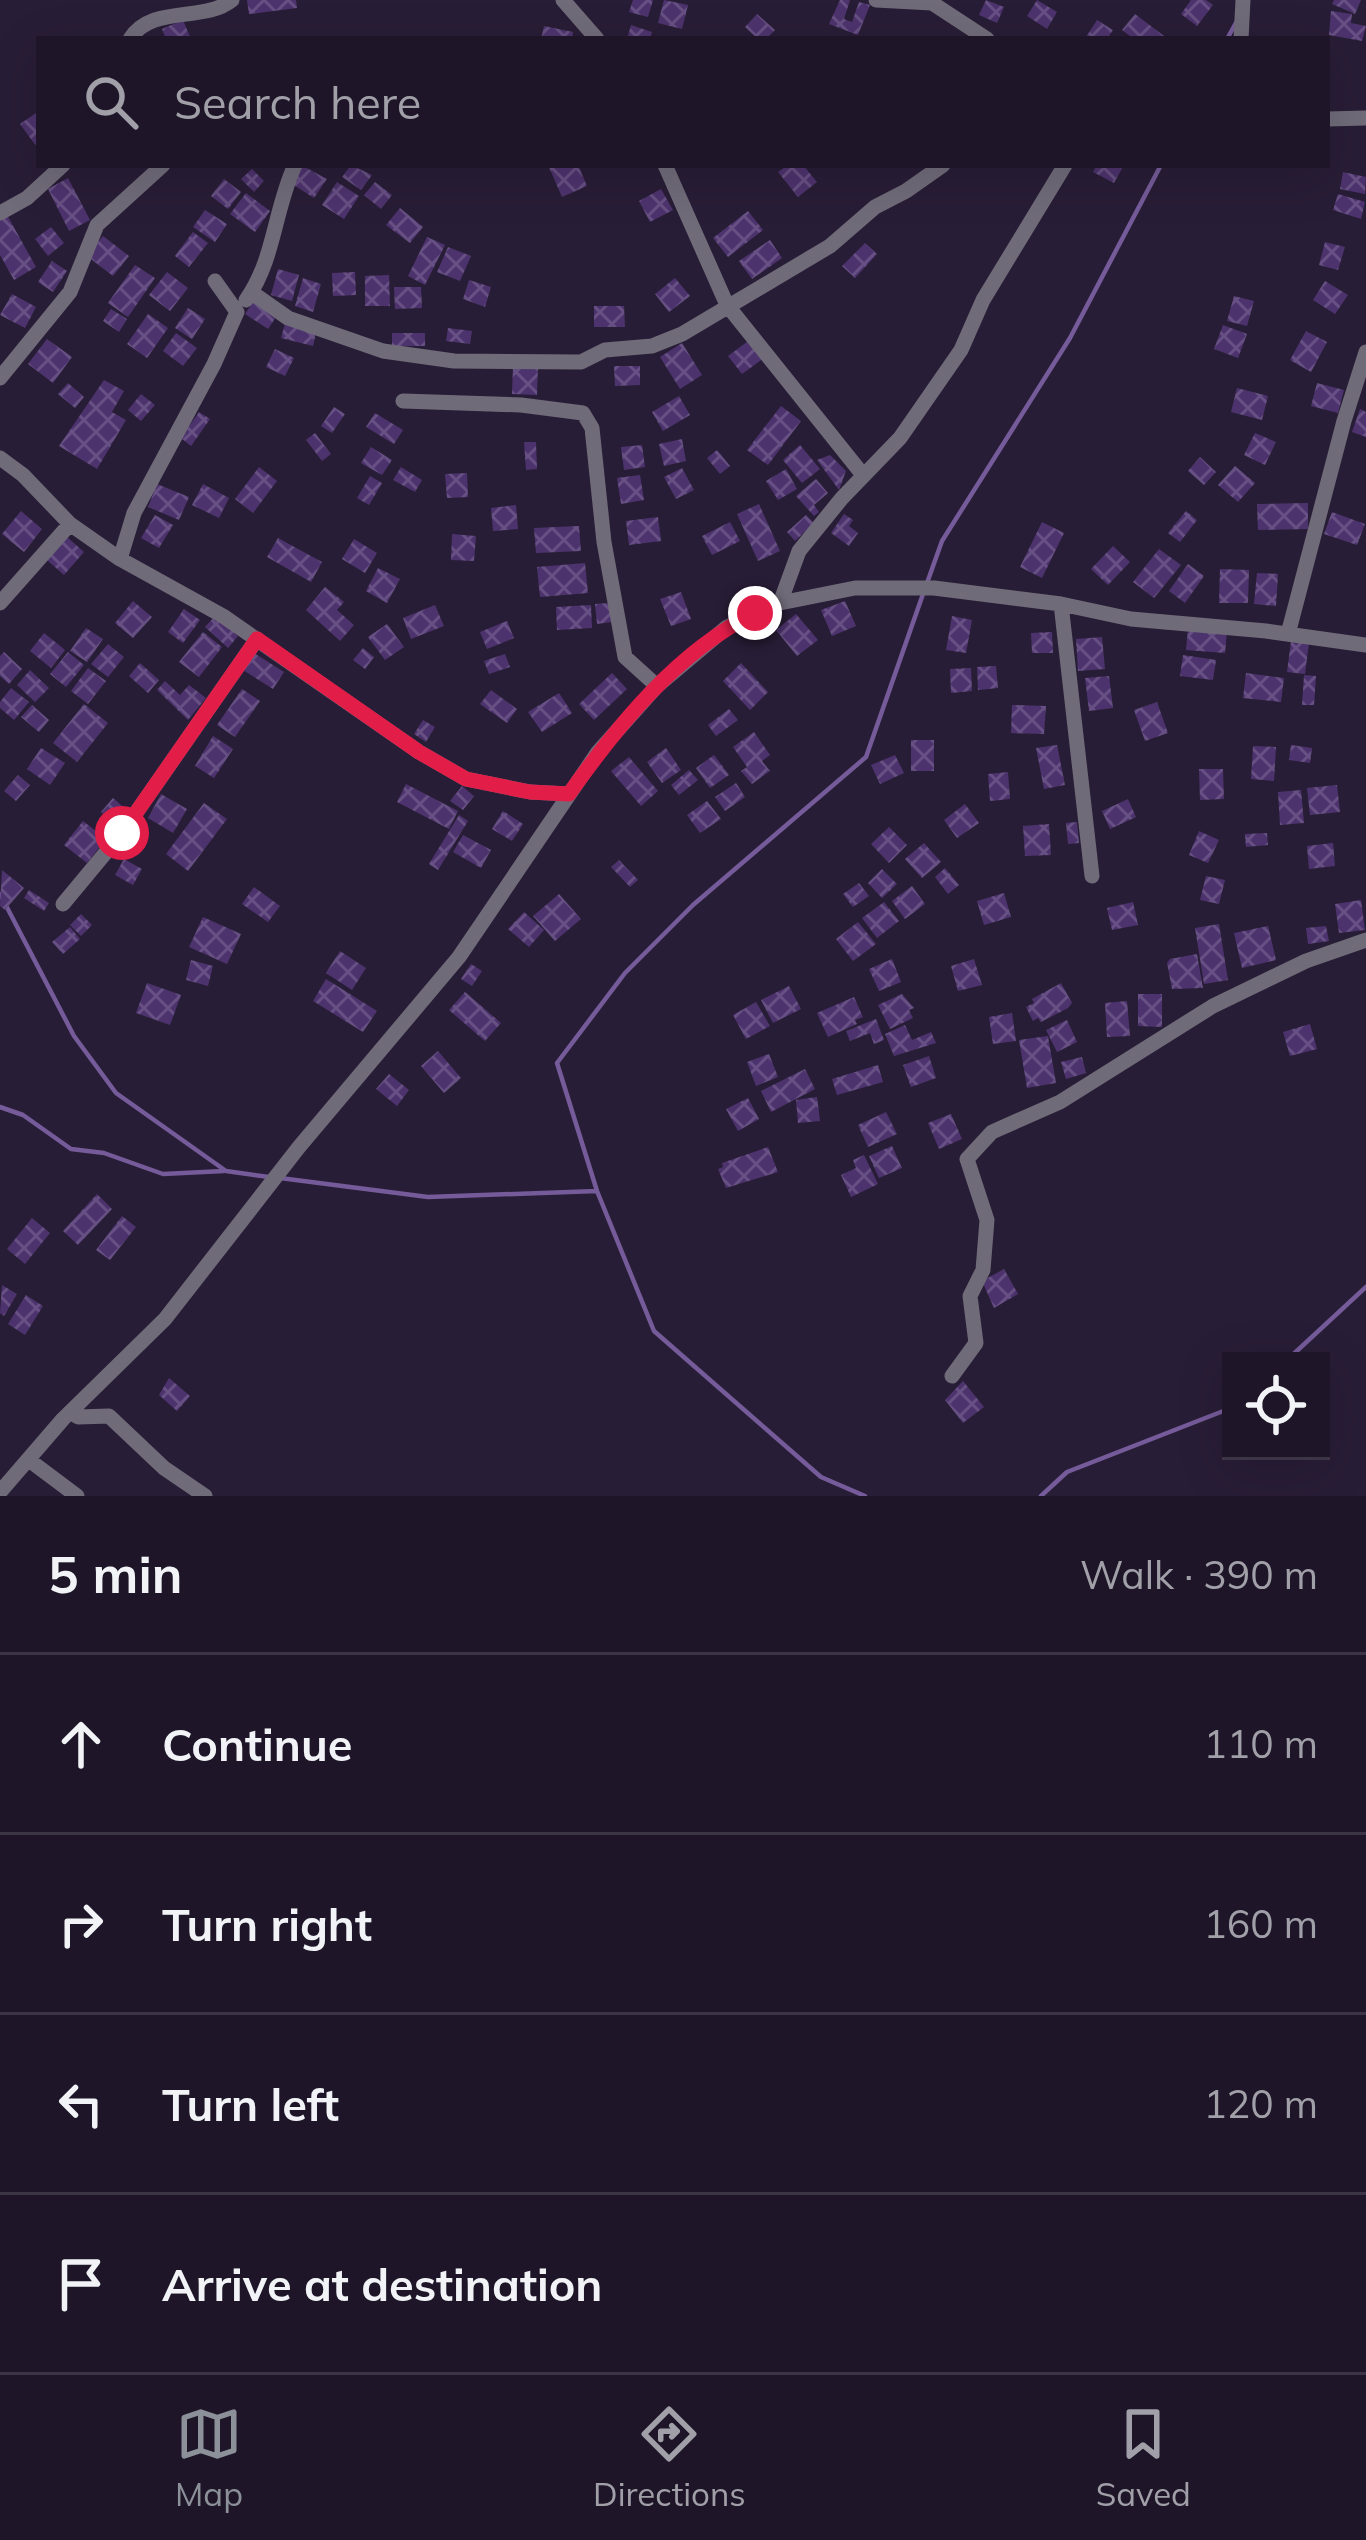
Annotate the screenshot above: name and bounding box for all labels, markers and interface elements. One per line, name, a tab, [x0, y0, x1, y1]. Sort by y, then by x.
search box	[36, 36, 1330, 168]
icon: search	[78, 69, 144, 135]
text: Search here	[174, 74, 421, 130]
route end	[728, 586, 782, 640]
route start	[95, 806, 149, 860]
map controls	[1222, 1352, 1330, 1460]
button: locate	[1222, 1352, 1330, 1460]
text: 5 min	[48, 1542, 183, 1606]
text: Walk · 390 m	[1080, 1550, 1318, 1599]
icon: ahead	[48, 1711, 114, 1777]
text: Continue	[162, 1716, 352, 1772]
text: 110 m	[1203, 1719, 1318, 1768]
icon: right	[48, 1891, 114, 1957]
text: Turn right	[162, 1896, 372, 1952]
text: 160 m	[1203, 1899, 1318, 1948]
icon: left	[48, 2071, 114, 2137]
text: Turn left	[162, 2076, 339, 2132]
text: 120 m	[1203, 2079, 1318, 2128]
icon: arrive	[48, 2251, 114, 2317]
text: Arrive at destination	[162, 2256, 602, 2312]
tab: Map	[175, 2401, 243, 2514]
tab: Directions	[593, 2401, 746, 2514]
tab: Saved	[1096, 2401, 1191, 2514]

